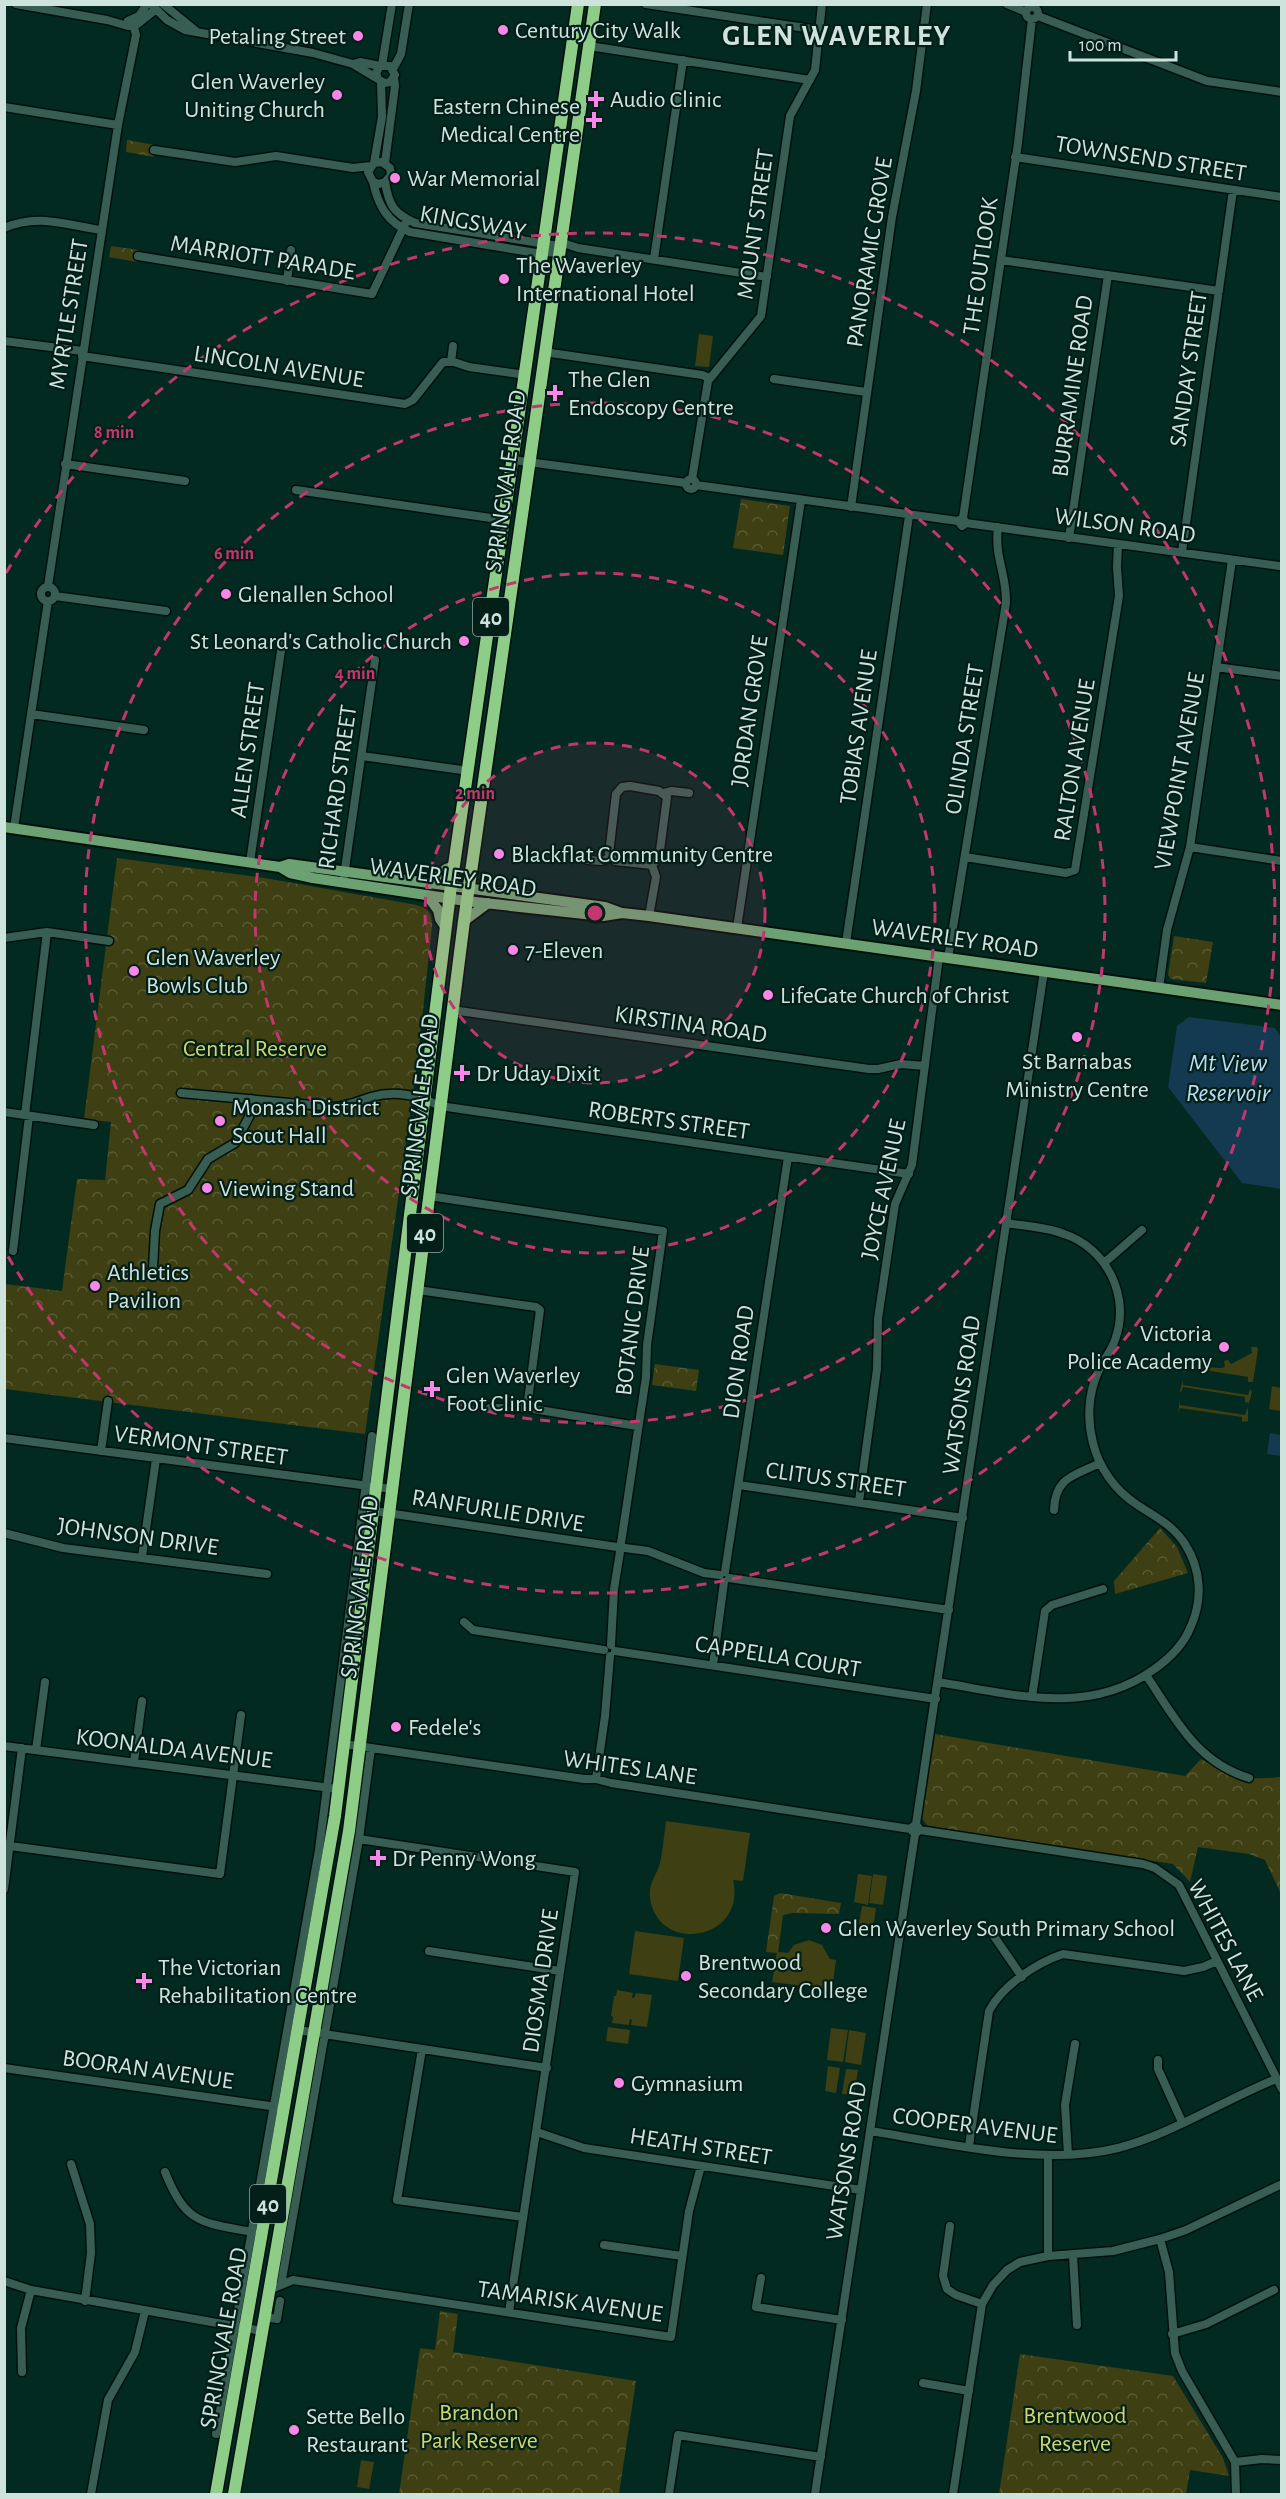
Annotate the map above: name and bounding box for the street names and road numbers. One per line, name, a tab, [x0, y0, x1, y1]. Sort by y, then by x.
street label: TOWNSEND STREET	[1054, 132, 1248, 186]
street label: MOUNT STREET	[734, 147, 778, 301]
street label: PANORAMIC GROVE	[843, 155, 897, 349]
street label: THE OUTLOOK	[959, 195, 1003, 336]
street label: KINGSWAY	[418, 202, 528, 244]
street label: MARRIOTT PARADE	[169, 232, 357, 285]
street label: MYRTLE STREET	[45, 237, 93, 391]
street label: SANDAY STREET	[1166, 289, 1212, 449]
street label: BURRAMINE ROAD	[1048, 294, 1098, 478]
street label: LINCOLN AVENUE	[192, 342, 366, 392]
street label: SPRINGVALE ROAD	[481, 389, 531, 574]
street label: WILSON ROAD	[1053, 504, 1197, 548]
road number: 40	[473, 598, 509, 636]
street label: JORDAN GROVE	[727, 634, 773, 788]
street label: TOBIAS AVENUE	[836, 648, 882, 806]
street label: OLINDA STREET	[941, 662, 989, 816]
street label: VIEWPOINT AVENUE	[1151, 670, 1209, 872]
street label: RALTON AVENUE	[1050, 677, 1100, 843]
street label: ALLEN STREET	[227, 681, 269, 819]
street label: RICHARD STREET	[315, 703, 361, 871]
street label: WAVERLEY ROAD	[368, 854, 538, 902]
street label: WAVERLEY ROAD	[870, 915, 1040, 963]
street label: KIRSTINA ROAD	[613, 1002, 769, 1048]
street label: SPRINGVALE ROAD	[397, 1012, 443, 1198]
street label: ROBERTS STREET	[587, 1098, 751, 1144]
street label: JOYCE AVENUE	[857, 1116, 911, 1262]
road number: 40	[407, 1214, 443, 1252]
street label: BOTANIC DRIVE	[612, 1245, 654, 1397]
street label: DION ROAD	[719, 1304, 759, 1420]
street label: WATSONS ROAD	[939, 1314, 985, 1476]
street label: VERMONT STREET	[112, 1422, 290, 1470]
street label: CLITUS STREET	[764, 1458, 908, 1502]
street label: RANFURLIE DRIVE	[410, 1486, 586, 1537]
street label: SPRINGVALE ROAD	[337, 1494, 383, 1680]
street label: JOHNSON DRIVE	[56, 1514, 220, 1560]
street label: CAPPELLA COURT	[693, 1632, 863, 1682]
street label: KOONALDA AVENUE	[74, 1725, 274, 1773]
street label: WHITES LANE	[562, 1747, 698, 1789]
street label: WHITES LANE	[1183, 1876, 1267, 2006]
street label: DIOSMA DRIVE	[519, 1907, 563, 2055]
street label: BOORAN AVENUE	[61, 2046, 235, 2094]
street label: WATSONS ROAD	[823, 2080, 871, 2242]
street label: COOPER AVENUE	[891, 2104, 1059, 2148]
street label: HEATH STREET	[628, 2124, 774, 2170]
road number: 40	[250, 2185, 286, 2223]
street label: SPRINGVALE ROAD	[196, 2246, 252, 2431]
street label: TAMARISK AVENUE	[476, 2277, 664, 2327]

